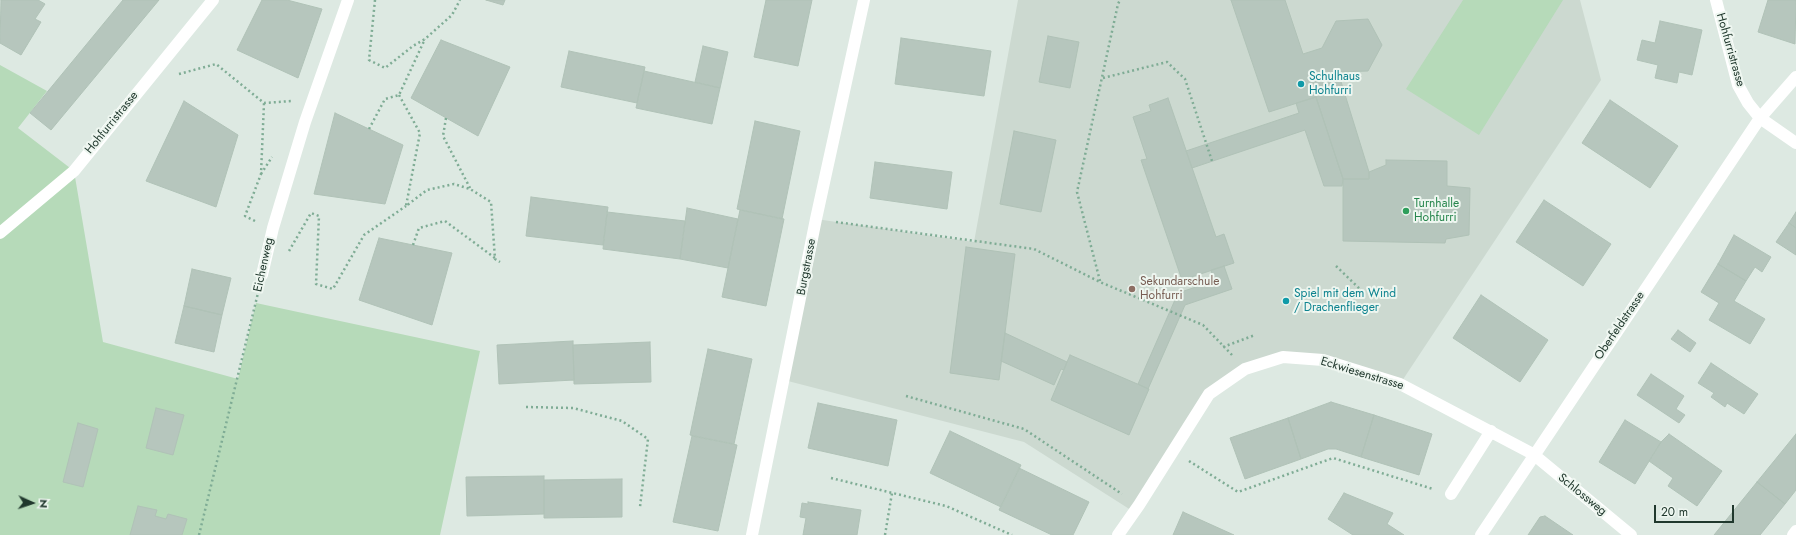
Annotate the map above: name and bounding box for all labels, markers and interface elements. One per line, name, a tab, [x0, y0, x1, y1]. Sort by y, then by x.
street label: Hohfurristrasse	[1713, 12, 1747, 88]
place label: Schulhaus Hohfurri	[1309, 70, 1360, 98]
marker: Schulhaus Hohfurri	[1296, 79, 1306, 89]
street label: Hohfurristrasse	[82, 89, 142, 157]
place label: Turnhalle Hohfurri	[1414, 197, 1459, 225]
marker: Turnhalle Hohfurri	[1401, 206, 1411, 216]
street label: Eichenweg	[251, 237, 277, 293]
street label: Burgstrasse	[794, 238, 820, 296]
place label: Sekundarschule Hohfurri	[1140, 275, 1219, 303]
marker: Sekundarschule Hohfurri	[1127, 284, 1137, 294]
place label: Spiel mit dem Wind / Drachenflieger	[1294, 287, 1396, 315]
street label: Oberfeldstrasse	[1592, 289, 1648, 363]
marker: Spiel mit dem Wind / Drachenflieger	[1281, 296, 1291, 306]
street label: Eckwiesenstrasse	[1319, 355, 1405, 393]
street label: Schlossweg	[1555, 471, 1609, 519]
north arrow	[12, 483, 52, 523]
scale bar	[1656, 497, 1736, 523]
text: N	[36, 499, 52, 508]
text: 20 m	[1661, 503, 1688, 521]

